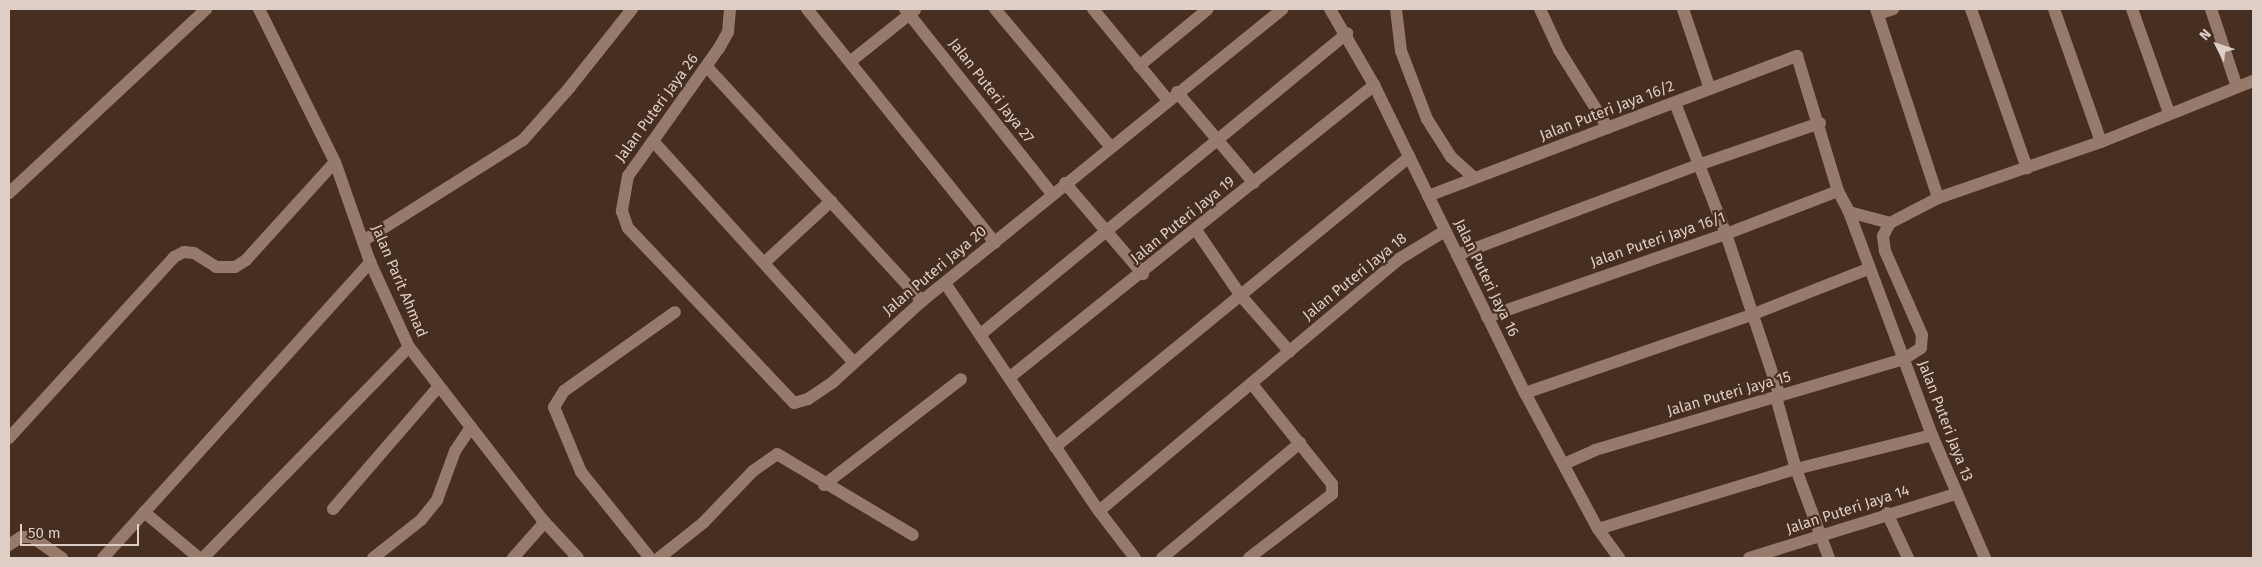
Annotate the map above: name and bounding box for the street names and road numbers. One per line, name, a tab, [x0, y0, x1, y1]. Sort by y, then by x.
street label: Jalan Puteri Jaya 27	[945, 35, 1037, 147]
street label: Jalan Puteri Jaya 26	[612, 50, 702, 166]
street label: Jalan Puteri Jaya 16/2	[1537, 77, 1677, 145]
street label: Jalan Puteri Jaya 19	[1127, 173, 1239, 267]
street label: Jalan Puteri Jaya 16/1	[1588, 208, 1728, 272]
street label: Jalan Puteri Jaya 16	[1450, 216, 1522, 340]
street label: Jalan Parit Ahmad	[367, 222, 431, 340]
street label: Jalan Puteri Jaya 20	[879, 222, 991, 320]
street label: Jalan Puteri Jaya 18	[1299, 229, 1411, 325]
street label: Jalan Puteri Jaya 13	[1914, 358, 1976, 484]
street label: Jalan Puteri Jaya 15	[1665, 368, 1793, 420]
street label: Jalan Puteri Jaya 14	[1784, 482, 1912, 538]

